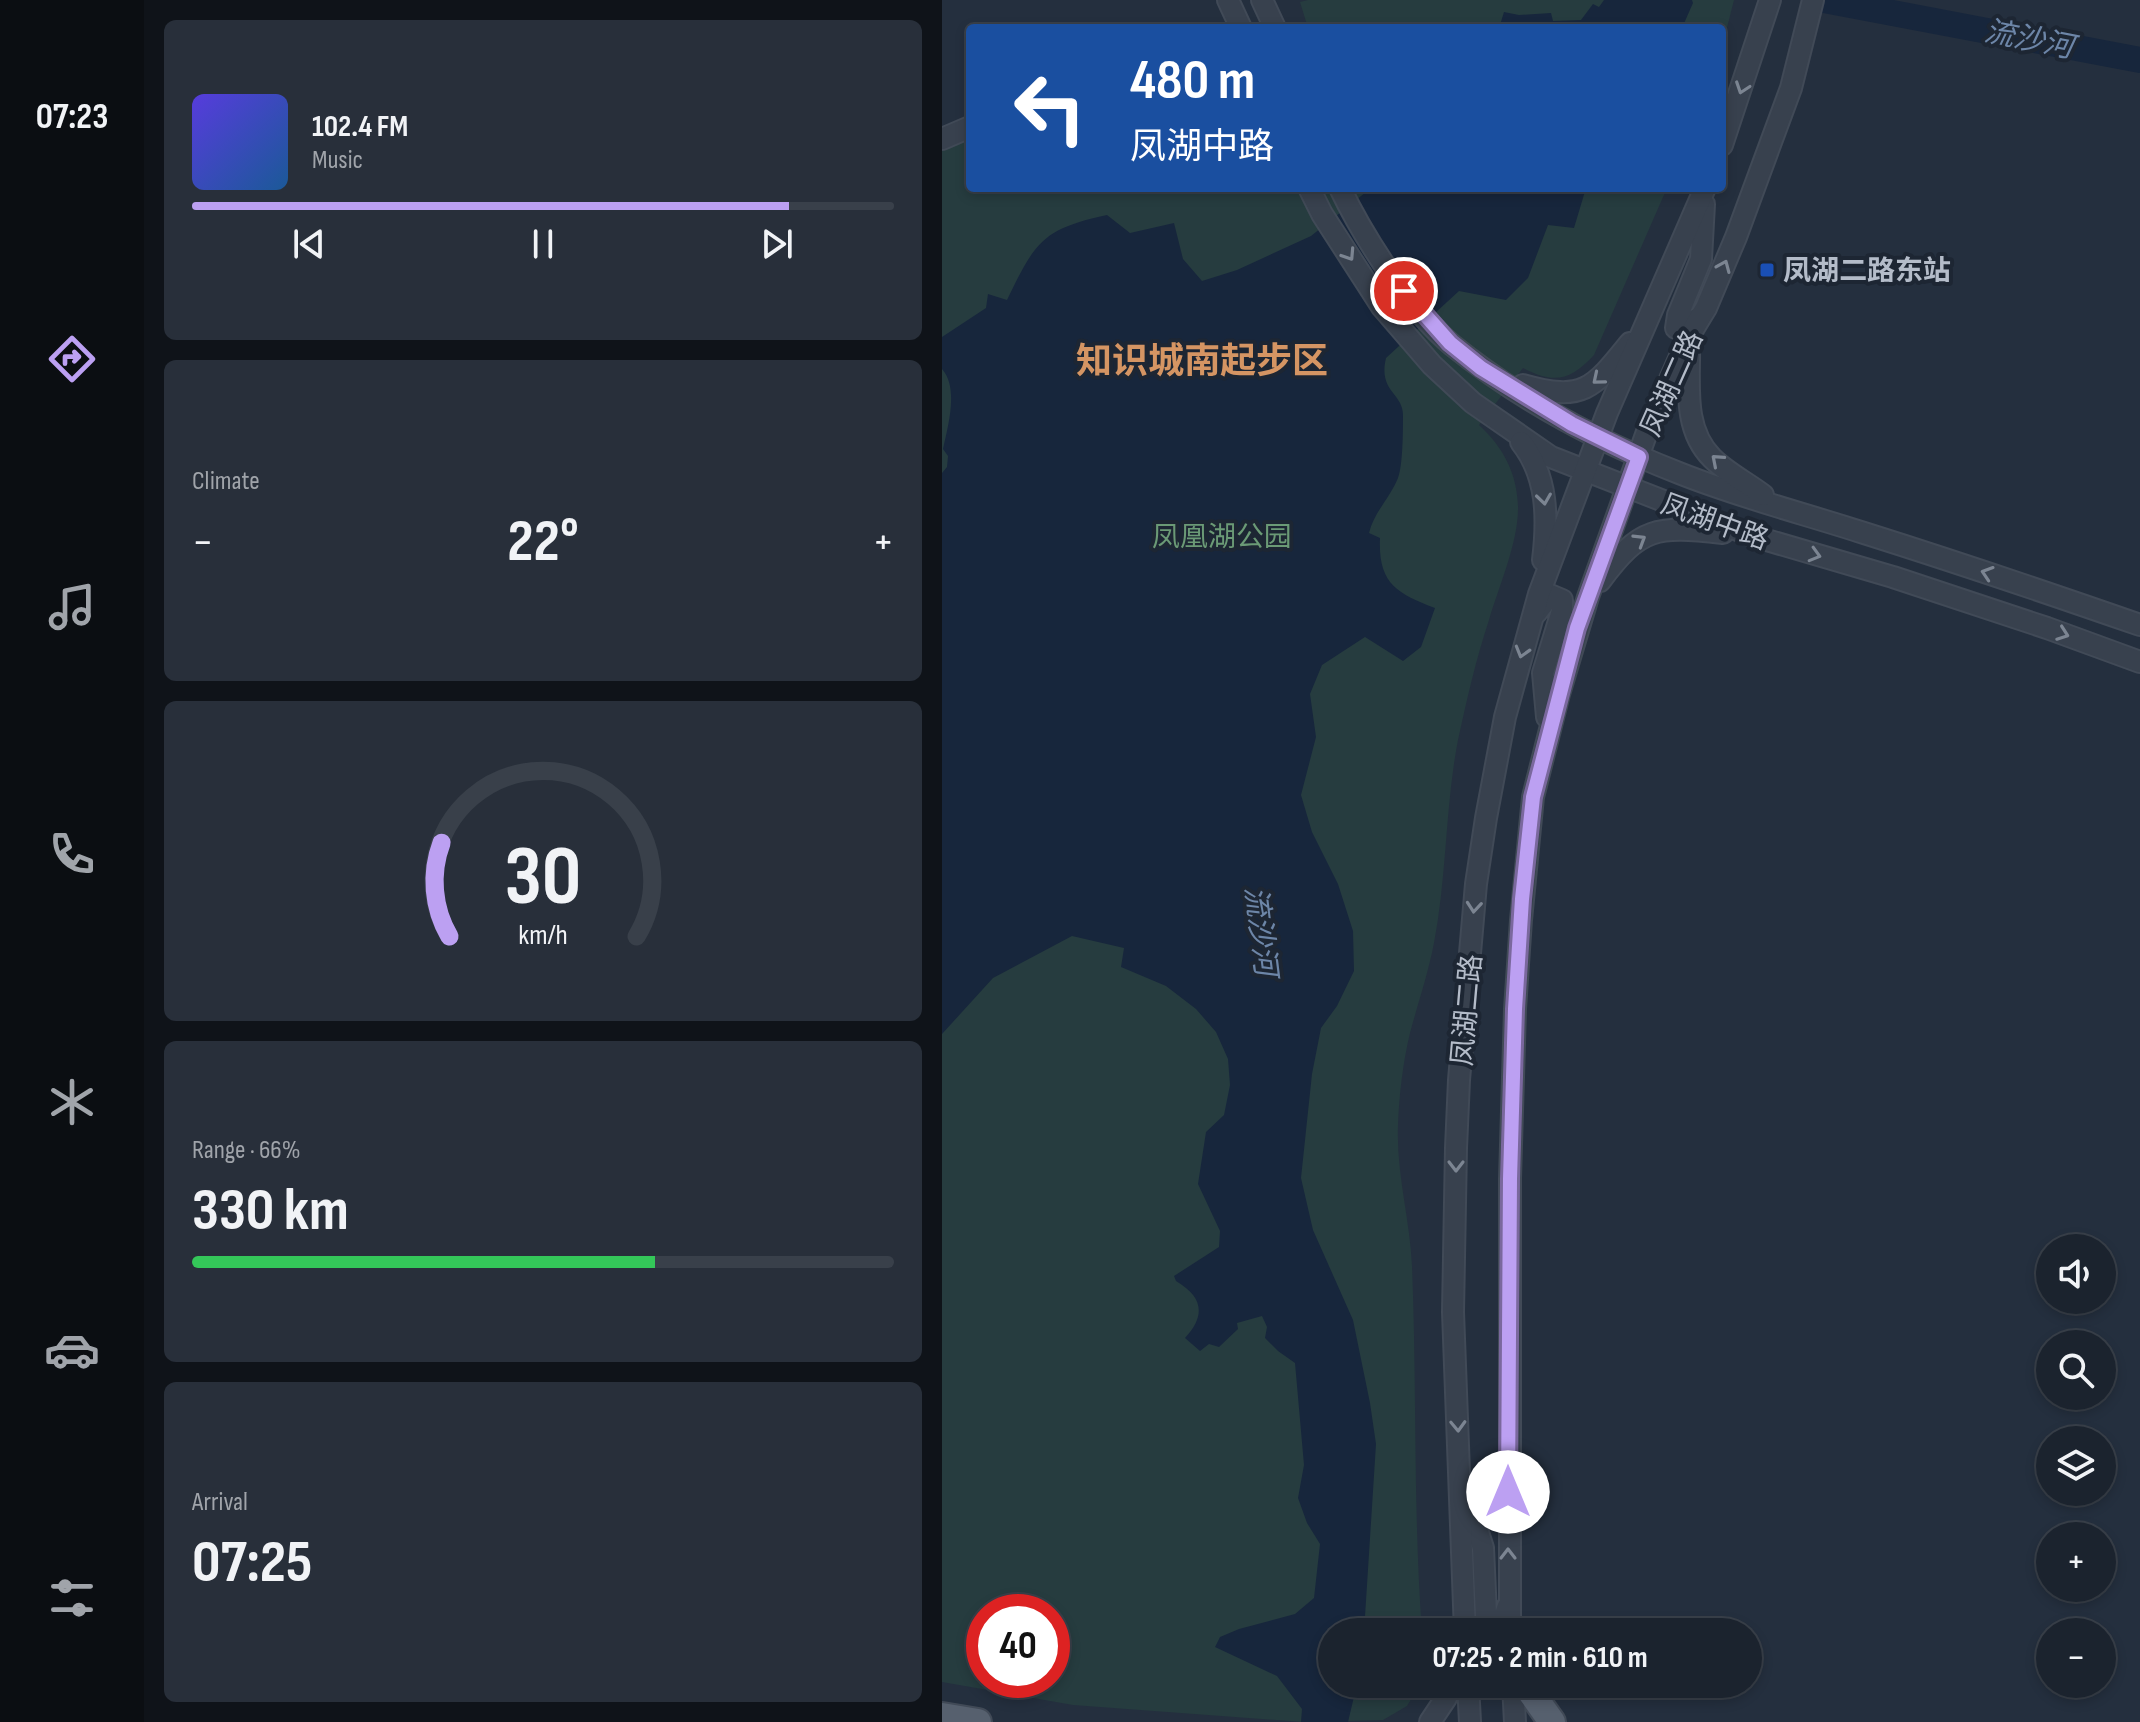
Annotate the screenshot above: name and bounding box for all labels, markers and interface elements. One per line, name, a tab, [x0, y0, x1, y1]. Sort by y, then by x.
water label: 流沙河	[1981, 14, 2081, 67]
text: 480 m	[1130, 48, 1255, 115]
icon: left	[998, 56, 1102, 160]
one-way arrow	[1736, 81, 1752, 95]
text: 07:23	[36, 96, 108, 139]
text: 102.4 FM	[312, 109, 408, 145]
text: 凤湖中路	[1130, 126, 1274, 169]
text: Music	[312, 145, 363, 176]
icon: previous	[287, 222, 331, 266]
icon: pause	[521, 222, 565, 266]
icon: next	[755, 222, 799, 266]
one-way arrow	[1339, 246, 1354, 261]
place label: 凤湖二路东站	[1783, 255, 1951, 288]
pin	[1370, 257, 1438, 325]
one-way arrow	[1714, 260, 1730, 274]
marker: 凤湖二路东站	[1758, 261, 1776, 279]
icon: arrive	[1382, 269, 1426, 313]
street label: 凤湖二路	[1635, 326, 1710, 441]
icon: directions	[44, 331, 100, 387]
district label: 知识城南起步区	[1076, 341, 1328, 384]
one-way arrow	[1592, 369, 1607, 384]
one-way arrow	[1711, 455, 1726, 470]
text: Climate	[192, 466, 260, 497]
street label: 凤湖中路	[1656, 488, 1773, 557]
one-way arrow	[1535, 492, 1552, 505]
text: 22°	[507, 506, 579, 578]
text: −	[192, 516, 214, 569]
text: +	[872, 516, 894, 569]
park label: 凤凰湖公园	[1152, 521, 1292, 554]
one-way arrow	[1631, 535, 1645, 550]
one-way arrow	[1808, 546, 1821, 562]
one-way arrow	[1980, 566, 1994, 582]
icon: music	[44, 579, 100, 635]
one-way arrow	[2055, 624, 2069, 640]
one-way arrow	[1515, 644, 1531, 658]
icon: phone	[44, 826, 100, 882]
text: 30	[505, 828, 581, 928]
water label: 流沙河	[1237, 884, 1284, 983]
one-way arrow	[1466, 901, 1483, 914]
text: km/h	[518, 918, 568, 953]
street label: 凤湖二路	[1446, 953, 1489, 1067]
icon: climate	[44, 1074, 100, 1130]
text: Range · 66%	[192, 1135, 301, 1166]
one-way arrow	[1447, 1160, 1465, 1173]
text: 330 km	[192, 1175, 349, 1247]
map controls	[2036, 1234, 2116, 1698]
button: sound	[2036, 1234, 2116, 1314]
icon: car	[44, 1322, 100, 1378]
button: search	[2036, 1330, 2116, 1410]
one-way arrow	[1450, 1420, 1467, 1433]
button: layers	[2036, 1426, 2116, 1506]
position arrow	[1466, 1450, 1550, 1534]
text: Arrival	[192, 1487, 248, 1518]
button: +	[2036, 1522, 2116, 1602]
text: 07:25	[192, 1527, 312, 1599]
one-way arrow	[1499, 1547, 1517, 1560]
icon: filters	[44, 1570, 100, 1626]
speed limit sign: 40	[966, 1594, 1070, 1698]
button: −	[2036, 1618, 2116, 1698]
text: 07:25 · 2 min · 610 m	[1432, 1640, 1648, 1676]

